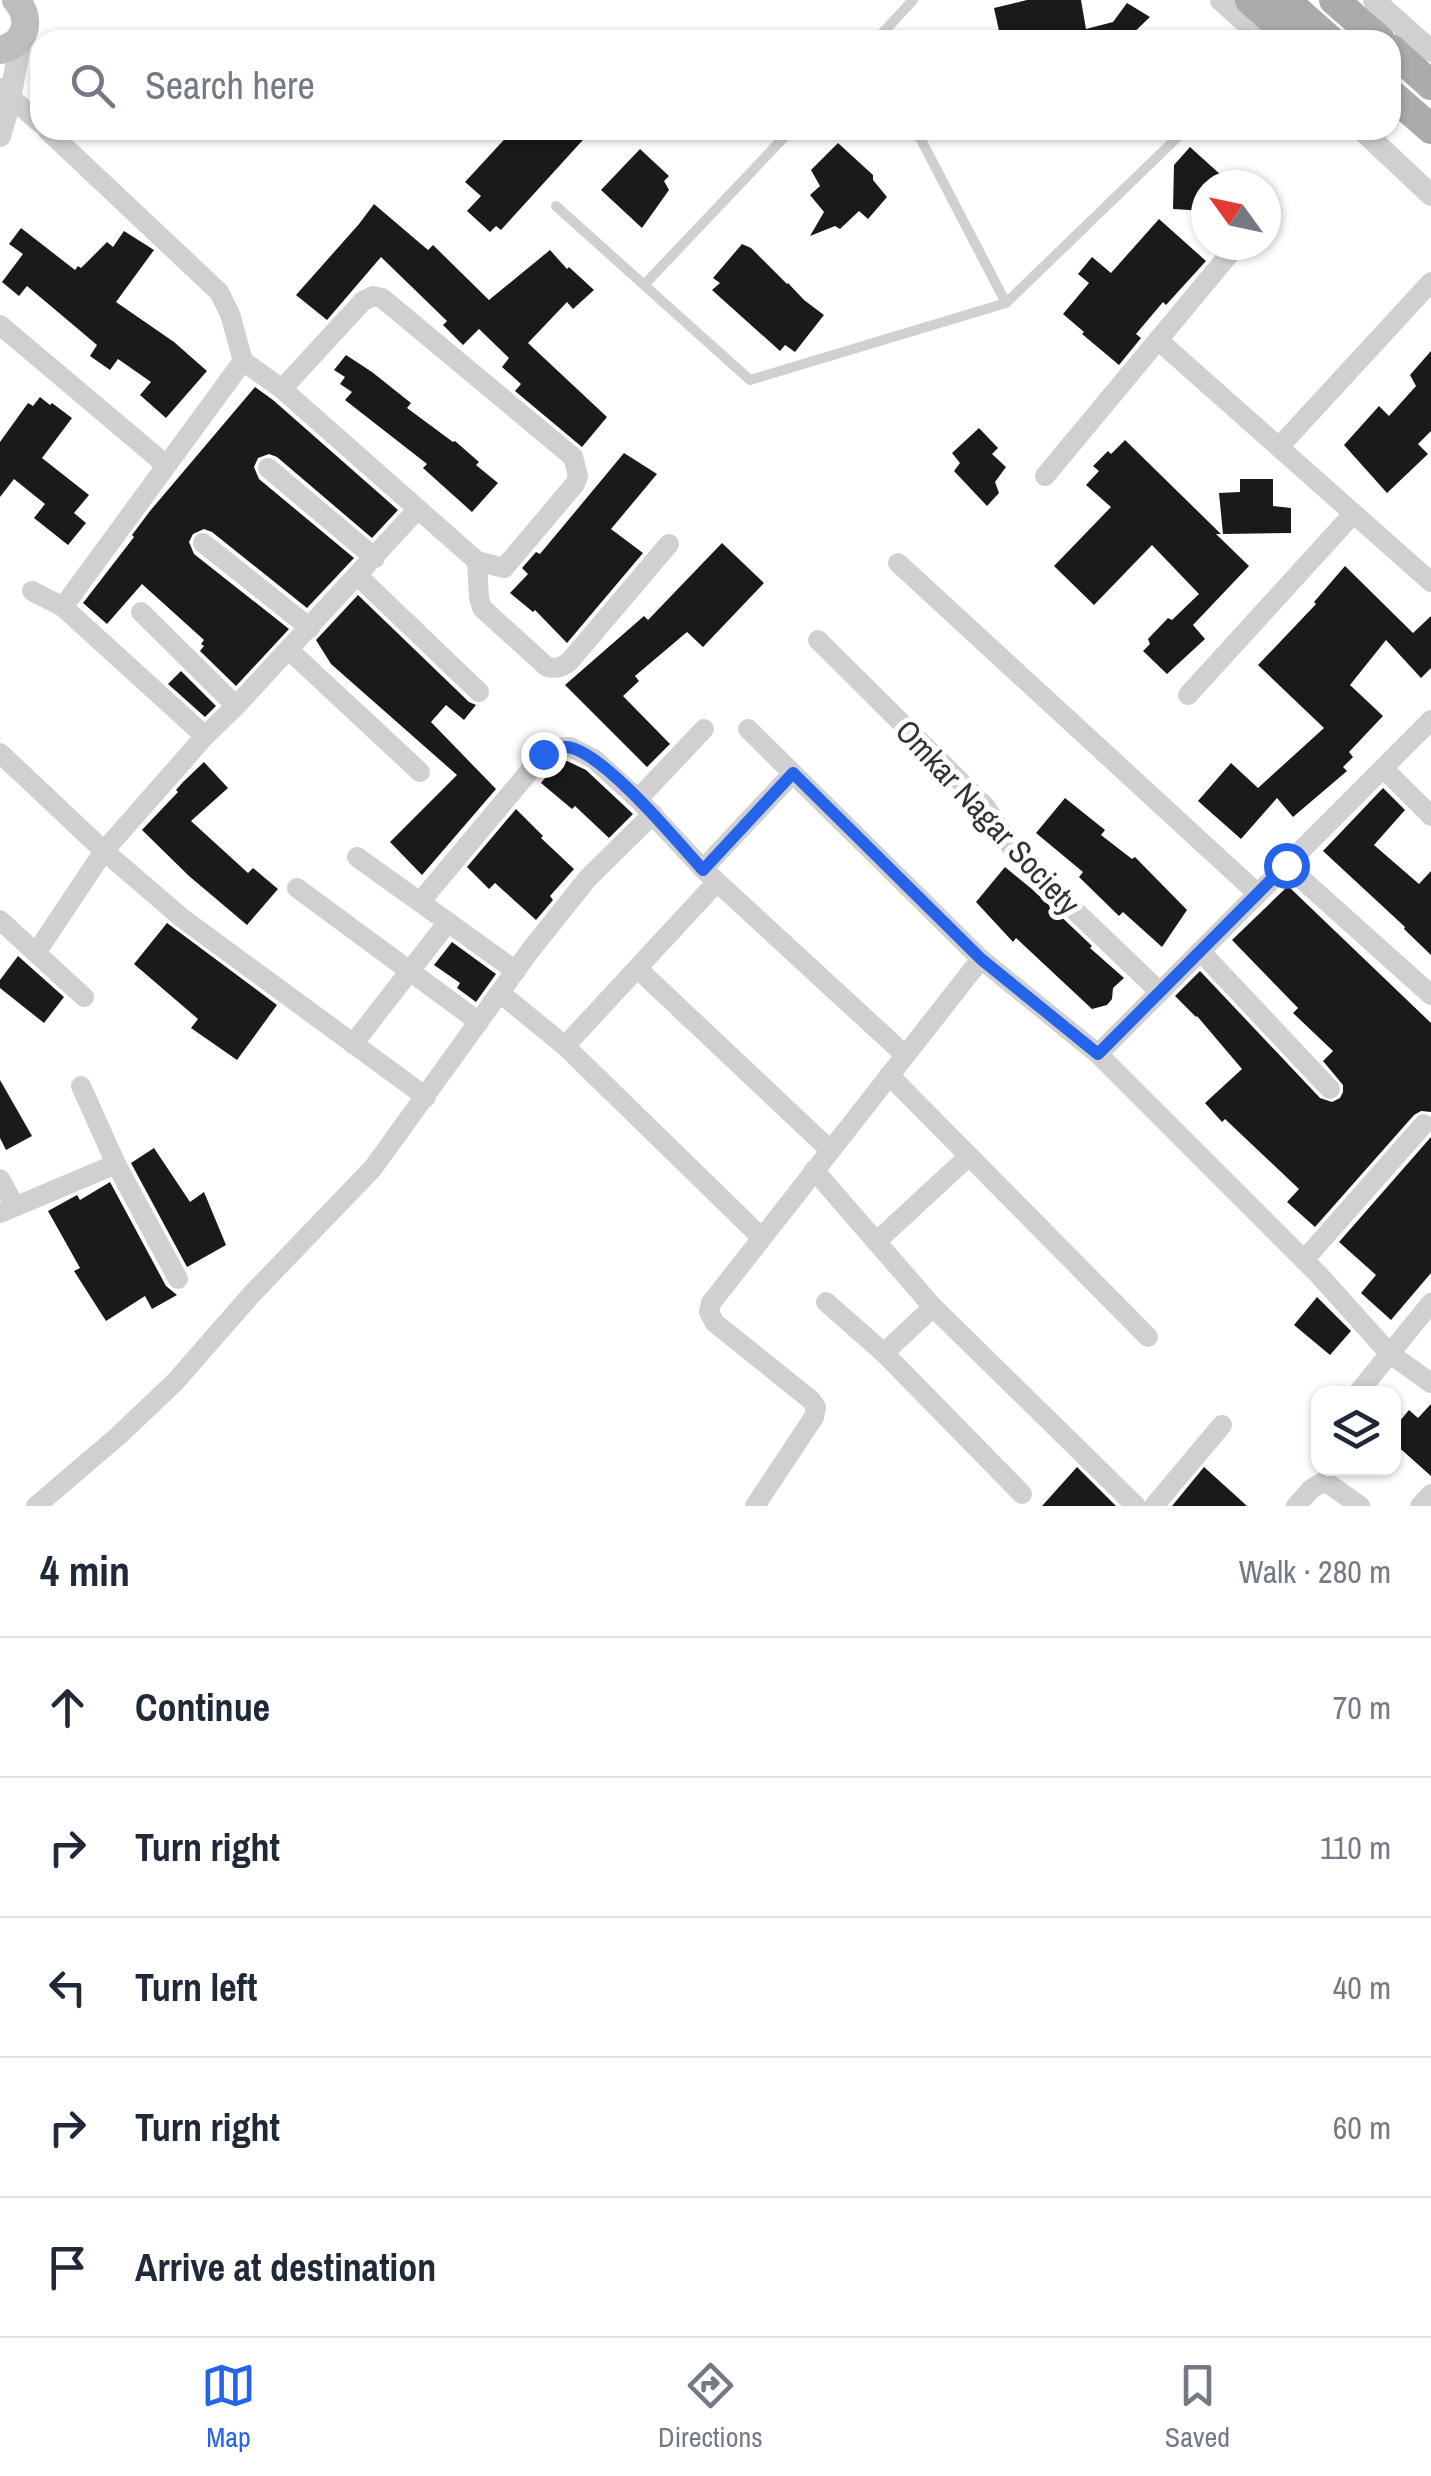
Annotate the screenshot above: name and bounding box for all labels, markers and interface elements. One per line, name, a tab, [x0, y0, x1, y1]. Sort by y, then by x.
search box	[30, 30, 1401, 140]
icon: search	[65, 58, 120, 113]
text: Search here	[145, 60, 315, 111]
north arrow	[1191, 170, 1281, 260]
street label: Omkar Nagar Society	[886, 710, 1090, 924]
route end	[521, 732, 567, 778]
route start	[1264, 843, 1310, 889]
map controls	[1311, 1386, 1401, 1476]
button: layers	[1311, 1386, 1401, 1476]
text: 4 min	[40, 1543, 130, 1599]
text: Walk · 280 m	[1239, 1550, 1391, 1593]
icon: ahead	[40, 1680, 95, 1735]
text: Continue	[135, 1682, 270, 1733]
text: 70 m	[1333, 1686, 1391, 1729]
icon: right	[40, 1820, 95, 1875]
text: Turn right	[135, 1822, 280, 1873]
text: 110 m	[1320, 1826, 1391, 1869]
icon: left	[40, 1960, 95, 2015]
text: Turn left	[135, 1962, 257, 2013]
text: 40 m	[1333, 1966, 1391, 2009]
icon: right	[40, 2100, 95, 2155]
text: Turn right	[135, 2102, 280, 2153]
text: 60 m	[1333, 2106, 1391, 2149]
icon: arrive	[40, 2240, 95, 2295]
text: Arrive at destination	[135, 2242, 436, 2293]
tab: Map	[201, 2358, 256, 2456]
tab: Directions	[658, 2358, 763, 2456]
tab: Saved	[1165, 2358, 1230, 2456]

